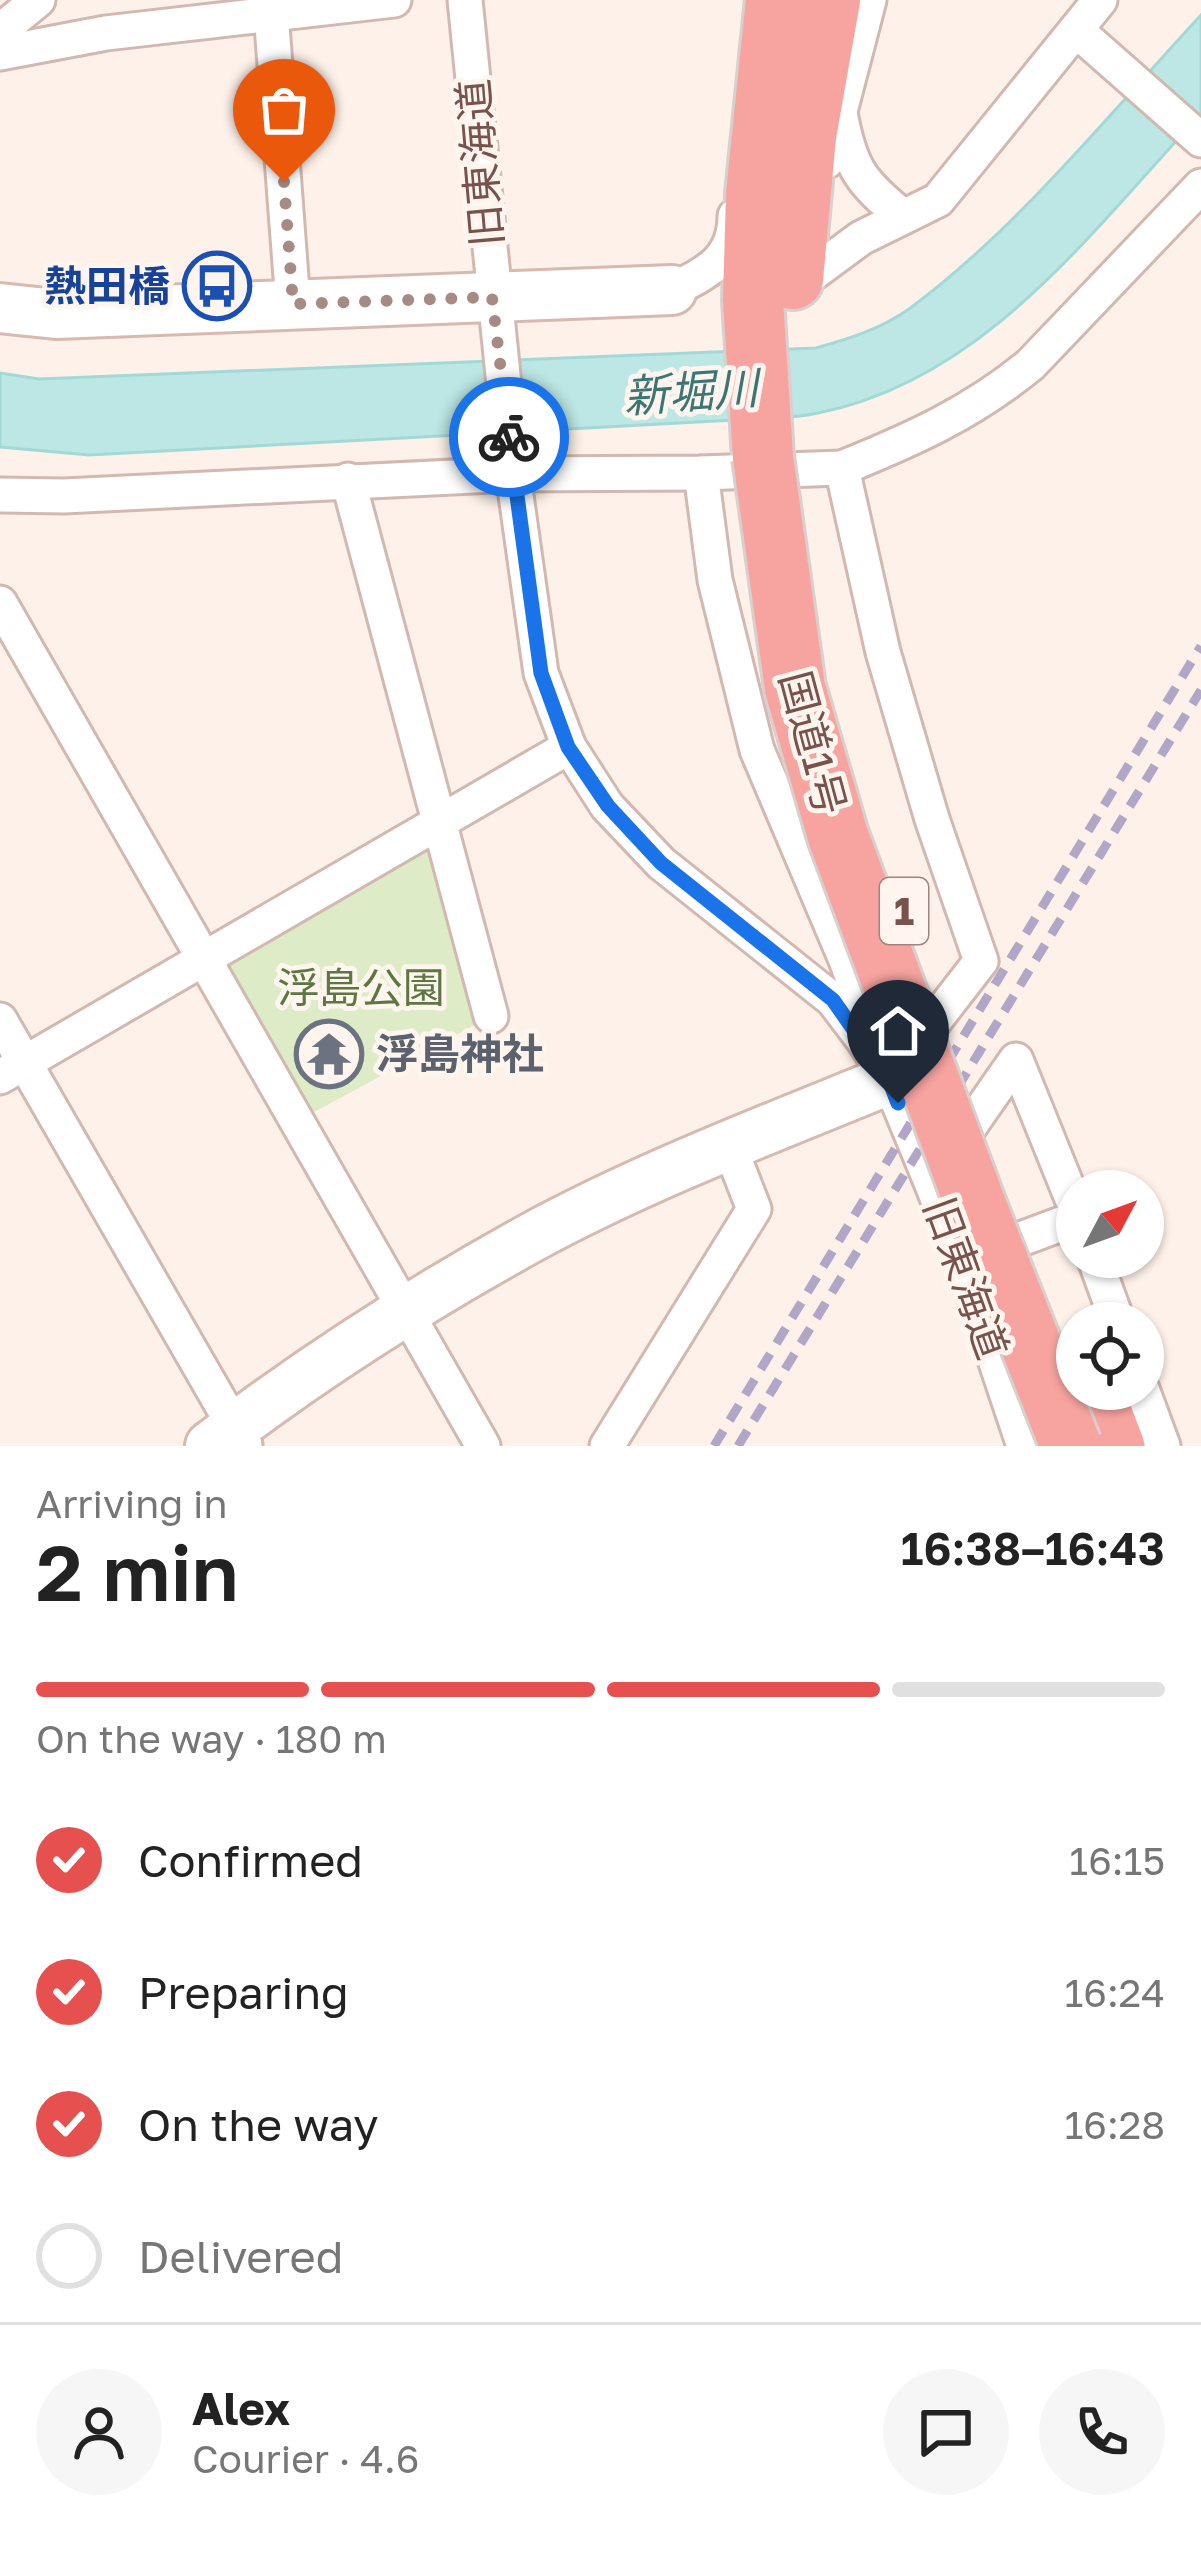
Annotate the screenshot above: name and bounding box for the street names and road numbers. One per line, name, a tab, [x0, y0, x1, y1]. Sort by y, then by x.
street label: 旧東海道	[447, 77, 511, 249]
street label: 国道1号	[771, 666, 857, 820]
road number: 1	[880, 878, 928, 944]
street label: 旧東海道	[915, 1190, 1019, 1365]

